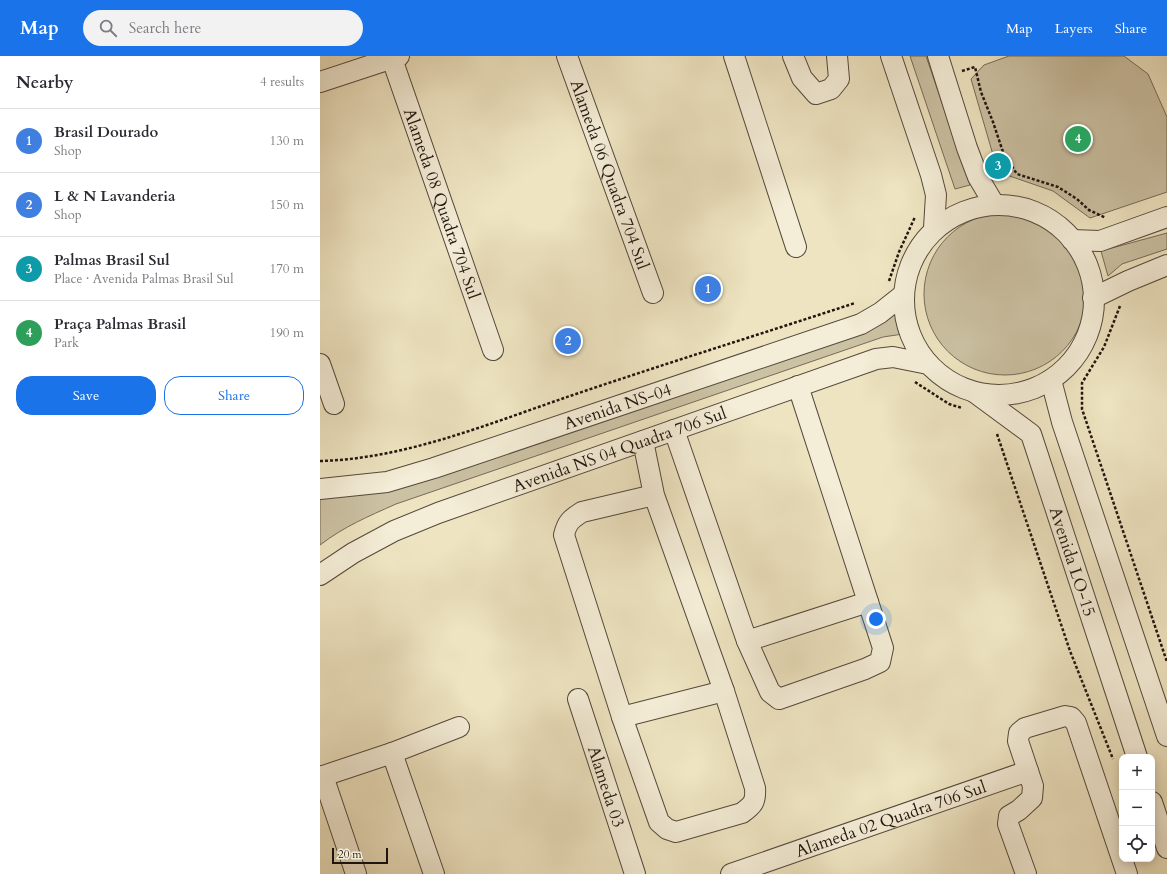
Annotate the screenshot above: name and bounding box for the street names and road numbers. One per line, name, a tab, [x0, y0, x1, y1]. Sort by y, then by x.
street label: Alameda 06 Quadra 704 Sul	[565, 76, 655, 273]
street label: Alameda 08 Quadra 704 Sul	[398, 105, 486, 302]
street label: Avenida NS-04	[561, 377, 674, 435]
street label: Avenida NS 04 Quadra 706 Sul	[509, 401, 730, 497]
street label: Avenida LO-15	[1044, 504, 1102, 619]
street label: Alameda 03	[582, 743, 630, 830]
street label: Alameda 02 Quadra 706 Sul	[792, 775, 990, 862]

